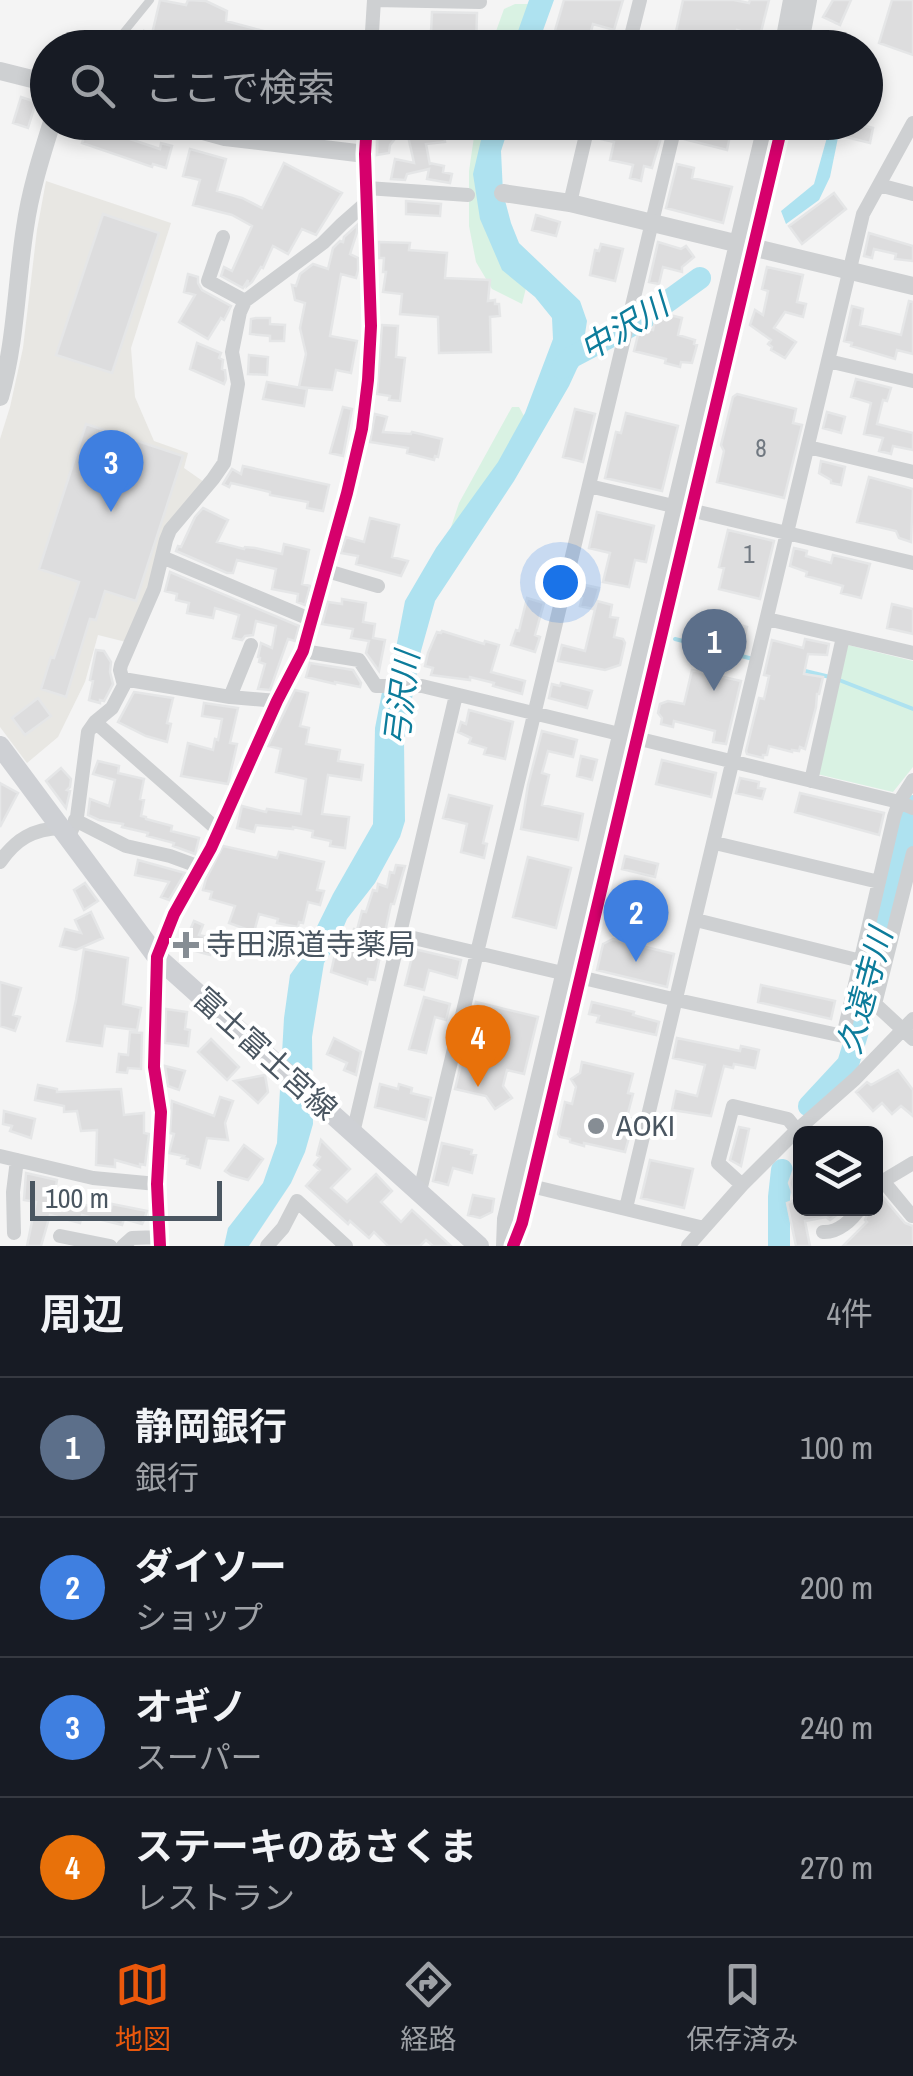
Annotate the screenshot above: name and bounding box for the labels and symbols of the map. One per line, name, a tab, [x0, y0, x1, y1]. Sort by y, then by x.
water label: 中沢川	[572, 282, 679, 370]
pin: 3	[78, 430, 144, 512]
house number: 8	[755, 431, 767, 465]
house number: 1	[743, 537, 755, 571]
your location	[535, 557, 586, 608]
pin: 1	[682, 608, 746, 691]
water label: 弓沢川	[374, 646, 429, 749]
pin: 2	[604, 880, 668, 962]
water label: 久遠寺川	[827, 921, 903, 1058]
place label: 寺田源道寺薬局	[206, 924, 416, 964]
marker: 寺田源道寺薬局	[175, 934, 197, 956]
street label: 富士富士宮線	[185, 978, 346, 1128]
pin: 4	[446, 1004, 510, 1087]
place label: AOKI	[615, 1105, 675, 1145]
marker: AOKI	[585, 1115, 607, 1137]
scale bar	[30, 1176, 222, 1220]

